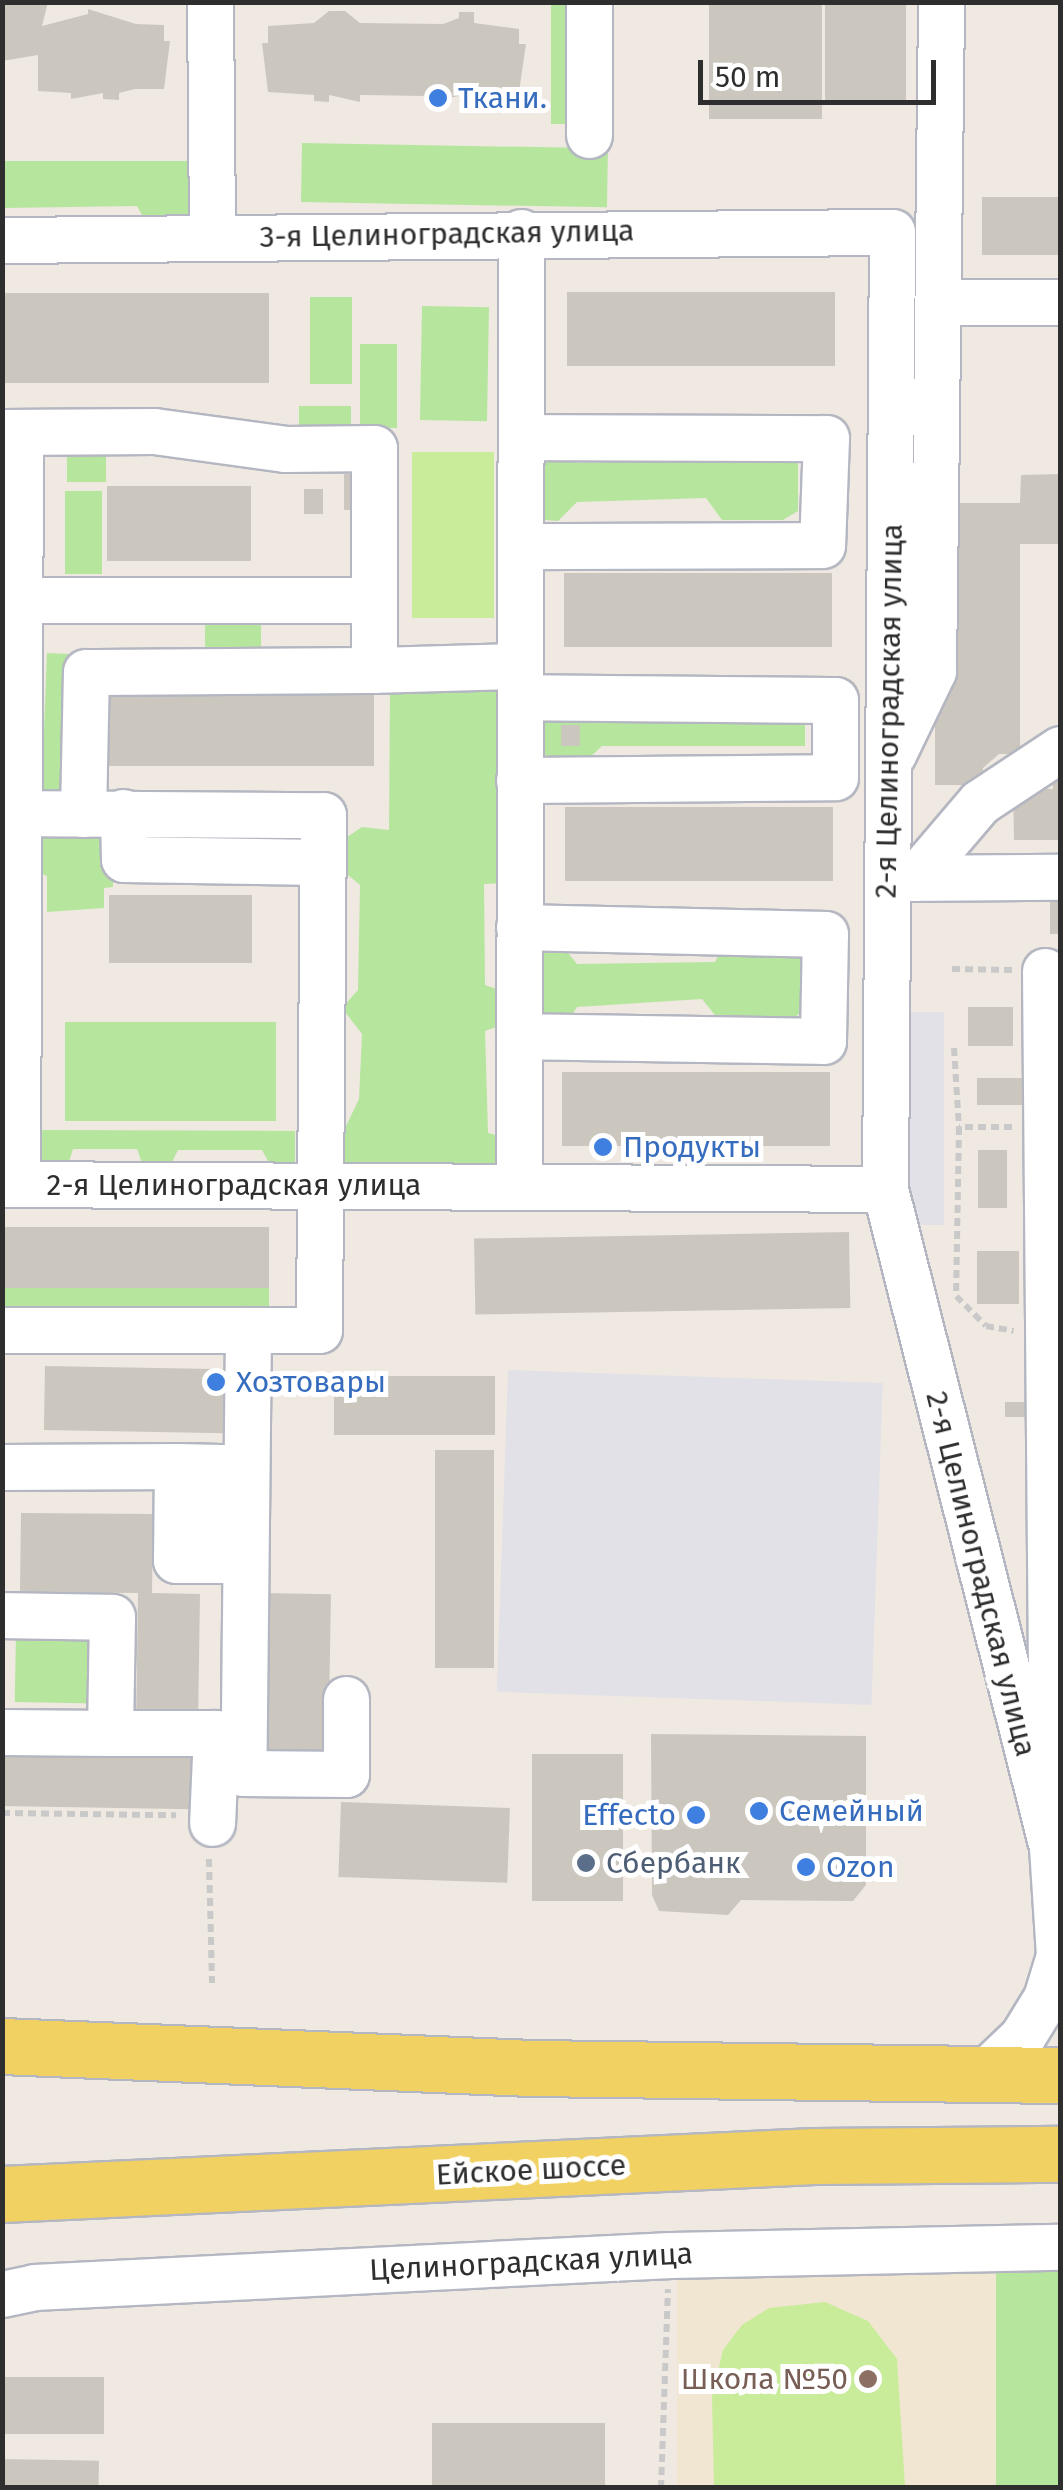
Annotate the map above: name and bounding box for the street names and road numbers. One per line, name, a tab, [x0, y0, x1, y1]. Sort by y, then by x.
street label: 3-я Целиноградская улица	[259, 213, 635, 255]
street label: 2-я Целиноградская улица	[868, 523, 910, 899]
street label: 2-я Целиноградская улица	[47, 1167, 421, 1203]
street label: 2-я Целиноградская улица	[918, 1388, 1044, 1760]
street label: Ейское шоссе	[435, 2147, 627, 2193]
street label: Целиноградская улица	[368, 2236, 694, 2288]

